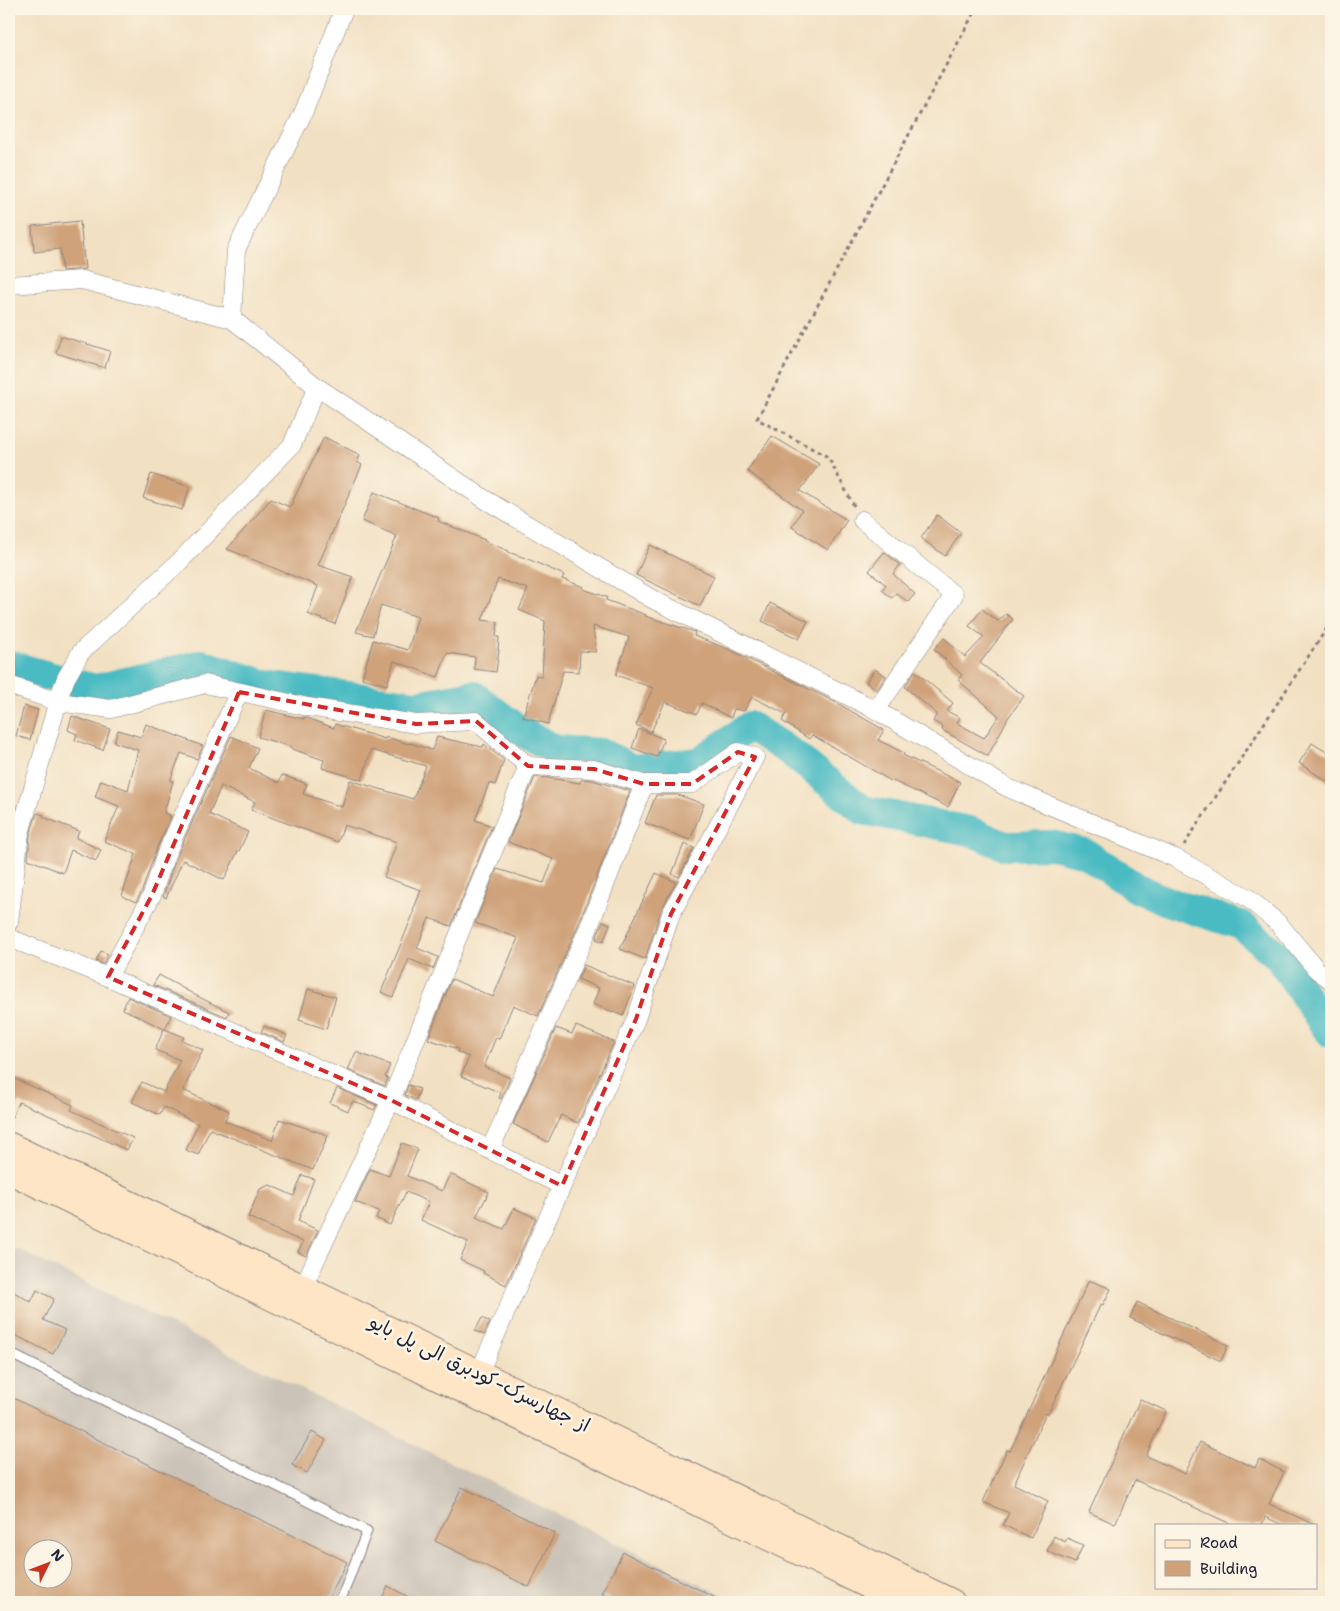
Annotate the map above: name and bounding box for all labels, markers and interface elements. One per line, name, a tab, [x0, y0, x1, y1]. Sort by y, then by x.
street label: از جهارسرک-کودبرق الی پل بایو	[364, 1308, 594, 1438]
legend	[1155, 1524, 1318, 1588]
text: Road	[1200, 1533, 1238, 1553]
north arrow	[22, 1538, 72, 1588]
text: N	[47, 1545, 68, 1565]
text: Building	[1200, 1559, 1257, 1579]

